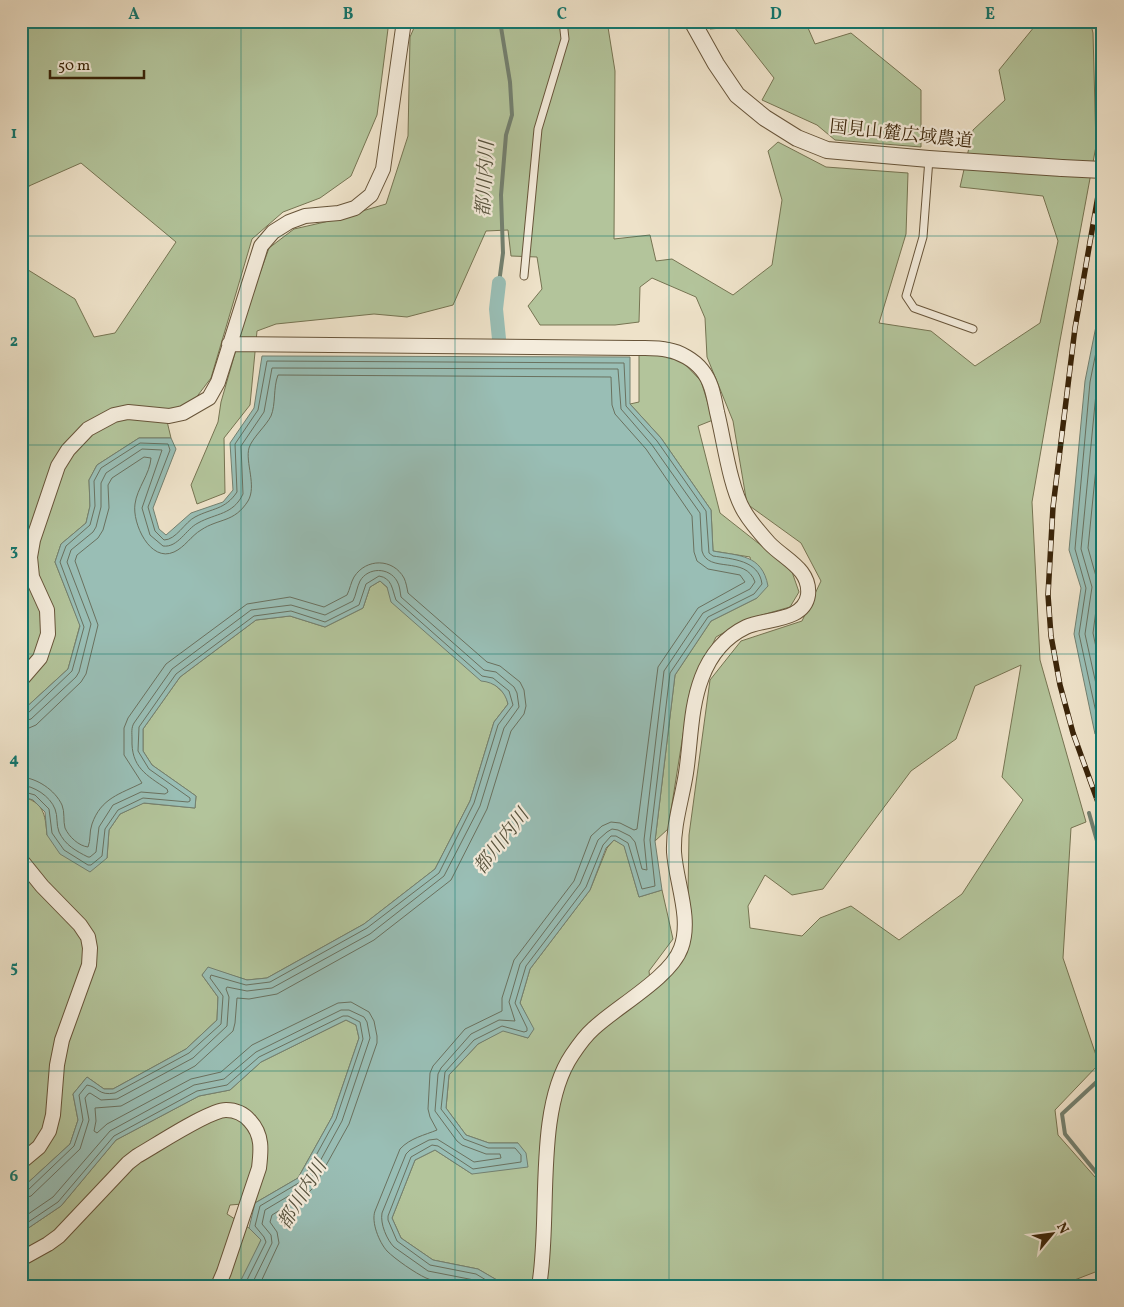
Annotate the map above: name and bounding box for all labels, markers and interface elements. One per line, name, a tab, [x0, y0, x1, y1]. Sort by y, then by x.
text: A	[128, 4, 140, 26]
text: B	[343, 4, 354, 26]
text: C	[557, 4, 567, 26]
text: D	[770, 4, 782, 26]
text: E	[985, 4, 995, 26]
scale bar	[50, 48, 144, 80]
text: 50 m	[58, 56, 90, 77]
street label: 国見山麓広域農道	[828, 115, 974, 155]
text: 1	[11, 123, 17, 145]
water label: 都川内川	[471, 138, 501, 218]
text: 2	[10, 331, 18, 353]
text: 3	[10, 540, 18, 562]
text: 4	[9, 749, 19, 771]
water label: 都川内川	[468, 802, 537, 880]
text: 5	[10, 957, 18, 979]
water label: 都川内川	[272, 1154, 335, 1234]
text: 6	[10, 1166, 19, 1188]
north arrow	[1026, 1210, 1076, 1260]
text: N	[1051, 1219, 1073, 1237]

